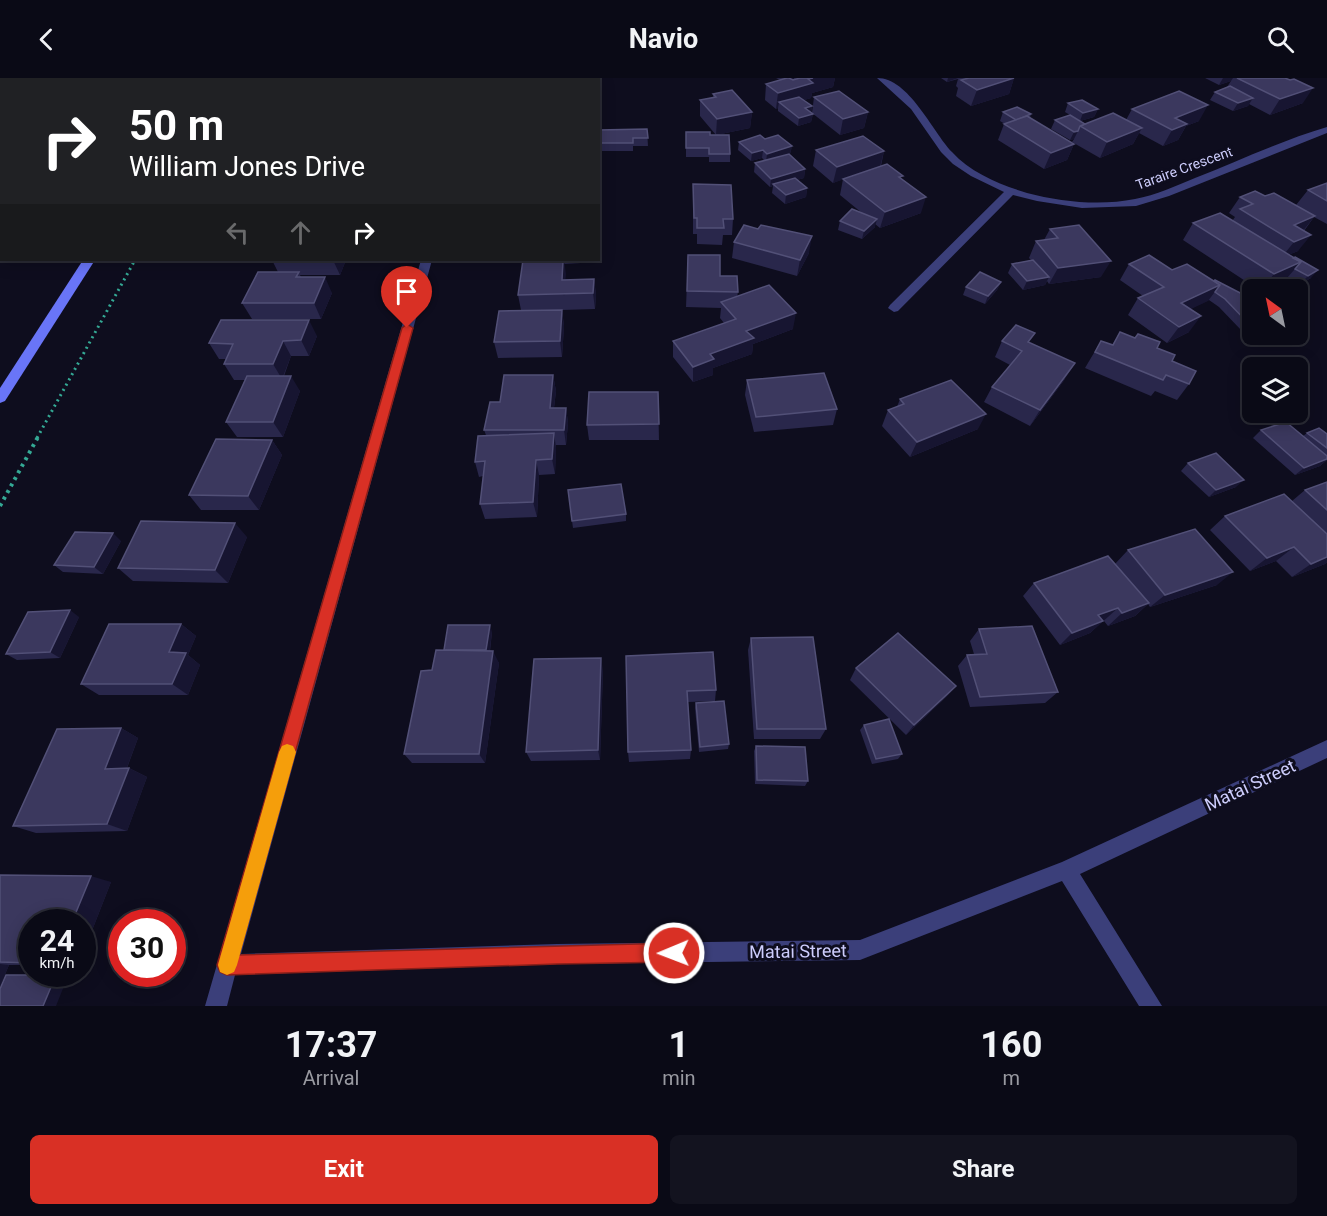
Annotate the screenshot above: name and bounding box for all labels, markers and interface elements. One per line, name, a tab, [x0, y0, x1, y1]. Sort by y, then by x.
icon: back	[30, 23, 63, 56]
text: Navio	[629, 23, 698, 55]
icon: search	[1264, 23, 1297, 56]
text: 50 m	[129, 101, 224, 150]
icon: right	[30, 102, 108, 180]
street label: Taraire Crescent	[1134, 143, 1235, 193]
text: William Jones Drive	[129, 151, 365, 183]
icon: left	[221, 216, 254, 249]
icon: ahead	[284, 216, 317, 249]
icon: right	[347, 216, 380, 249]
pin	[381, 266, 432, 328]
icon: arrive	[390, 275, 423, 308]
north arrow	[1242, 279, 1308, 345]
map controls	[1242, 279, 1308, 423]
button: layers	[1242, 357, 1308, 423]
street label: Matai Street	[1201, 755, 1299, 815]
speed limit sign: 30	[108, 909, 186, 987]
position arrow	[642, 921, 706, 985]
text: 24	[40, 923, 74, 958]
street label: Matai Street	[749, 940, 847, 962]
text: km/h	[39, 954, 75, 972]
text: 17:37	[285, 1024, 377, 1066]
text: 1	[669, 1024, 689, 1066]
text: 160	[980, 1024, 1042, 1066]
text: Arrival	[303, 1066, 359, 1090]
text: min	[662, 1066, 696, 1090]
text: m	[1003, 1066, 1020, 1090]
button: Exit	[30, 1135, 658, 1204]
button: Share	[670, 1135, 1297, 1204]

